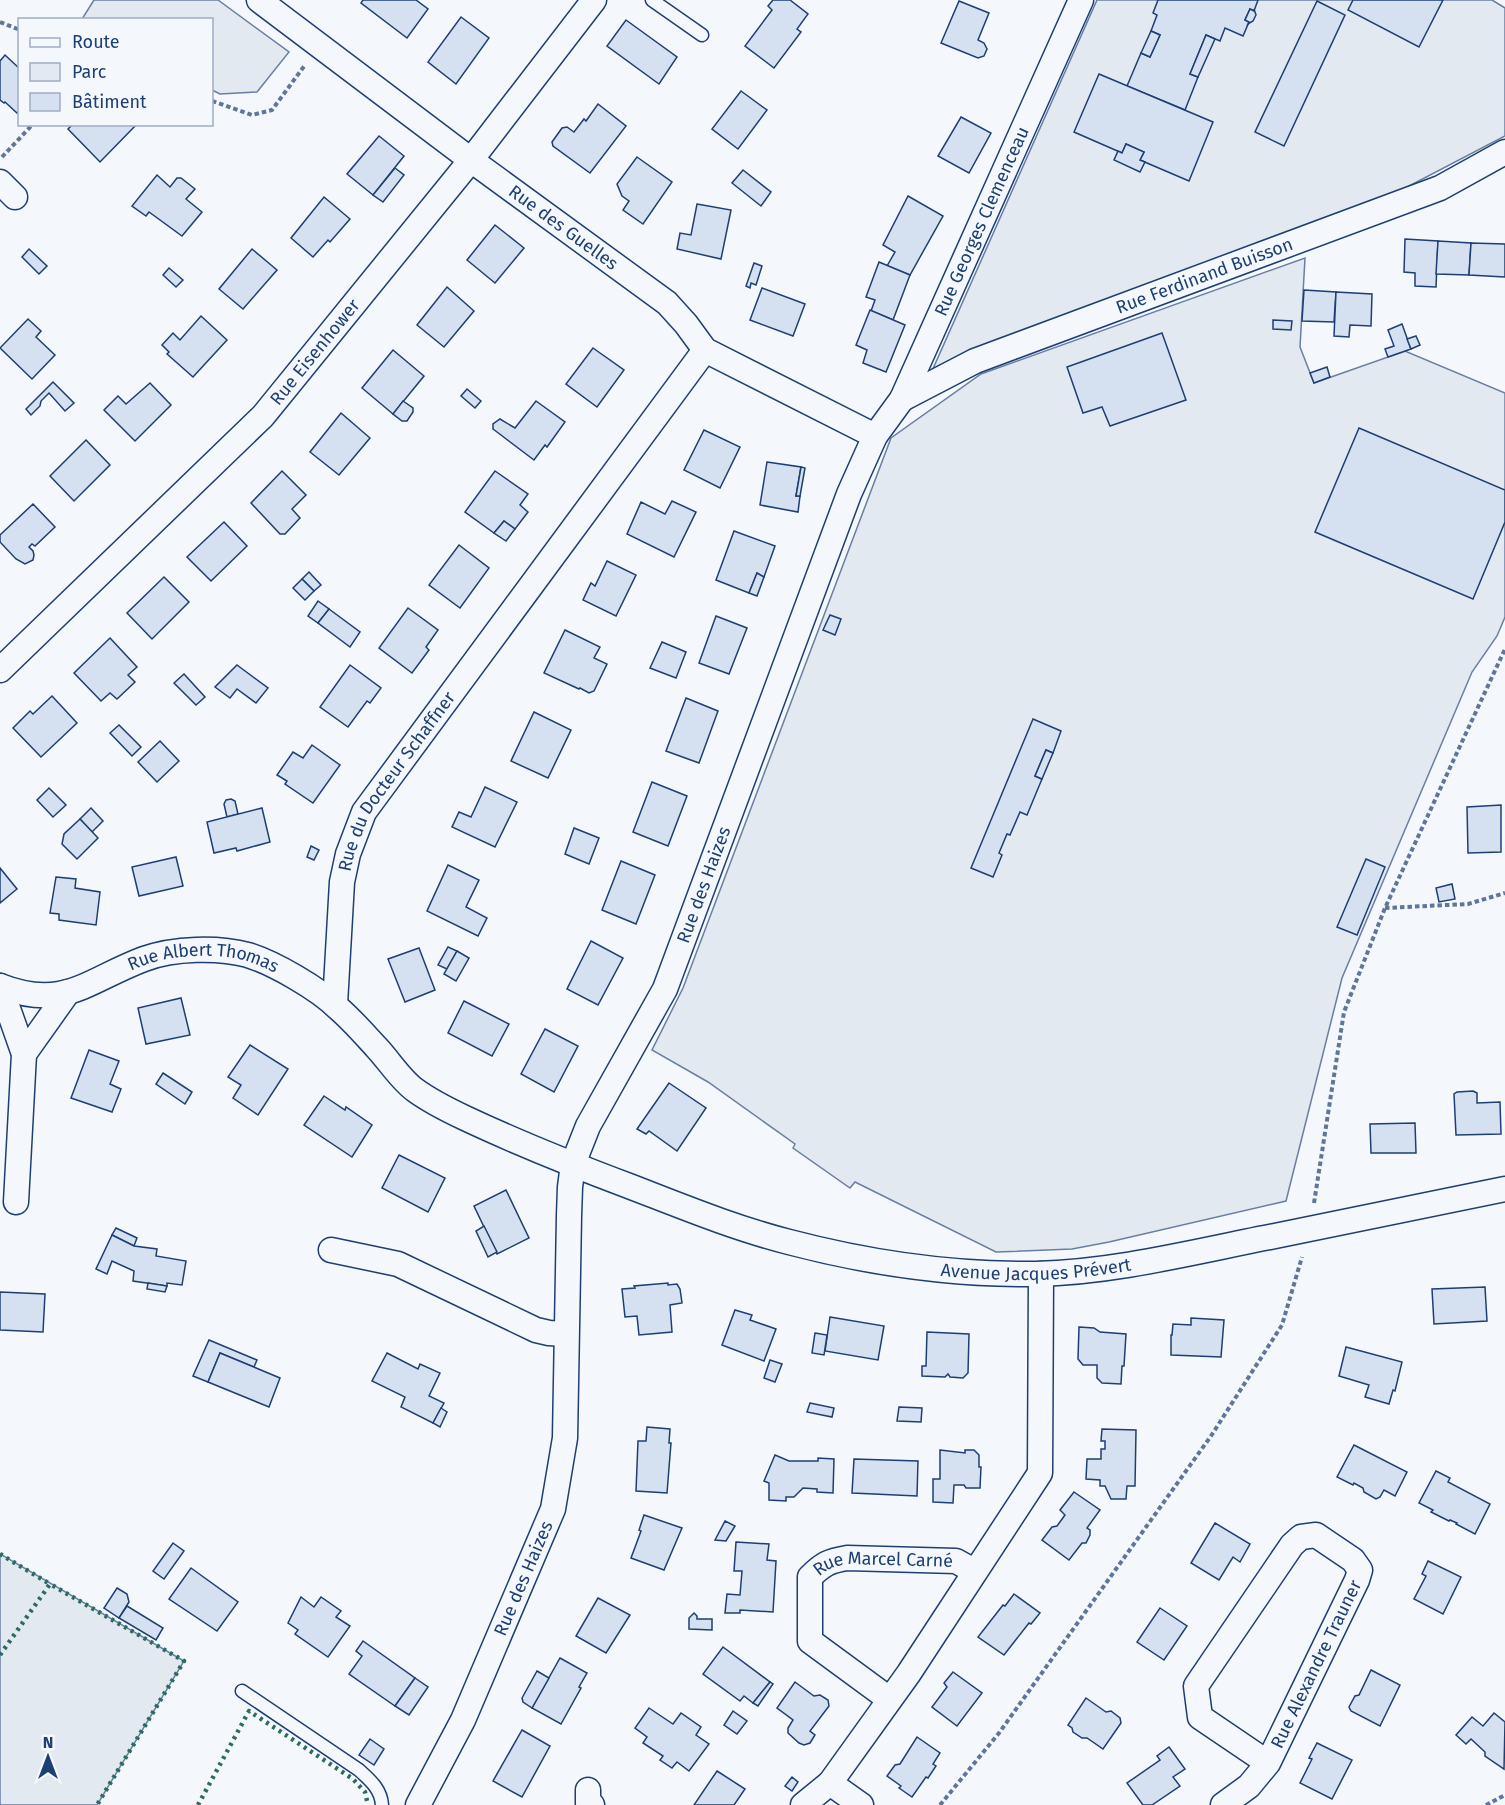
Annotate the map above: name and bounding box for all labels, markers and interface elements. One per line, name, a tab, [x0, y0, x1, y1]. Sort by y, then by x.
legend	[18, 18, 213, 126]
text: Route	[72, 31, 120, 53]
text: Parc	[72, 61, 107, 83]
text: Bâtiment	[72, 91, 147, 113]
street label: Rue Georges Clemenceau	[930, 123, 1034, 320]
street label: Rue des Guelles	[504, 180, 622, 275]
street label: Rue Ferdinand Buisson	[1113, 233, 1296, 319]
street label: Rue Eisenhower	[265, 295, 365, 410]
street label: Rue du Docteur Schaffner	[334, 687, 460, 873]
street label: Rue des Haizes	[672, 823, 735, 946]
street label: Rue Albert Thomas	[124, 939, 282, 977]
street label: Avenue Jacques Prévert	[940, 1253, 1133, 1285]
street label: Rue des Haizes	[489, 1518, 558, 1639]
street label: Rue Marcel Carné	[808, 1547, 953, 1580]
street label: Rue Alexandre Trauner	[1266, 1576, 1366, 1752]
north arrow	[18, 1727, 78, 1787]
text: N	[43, 1733, 53, 1752]

